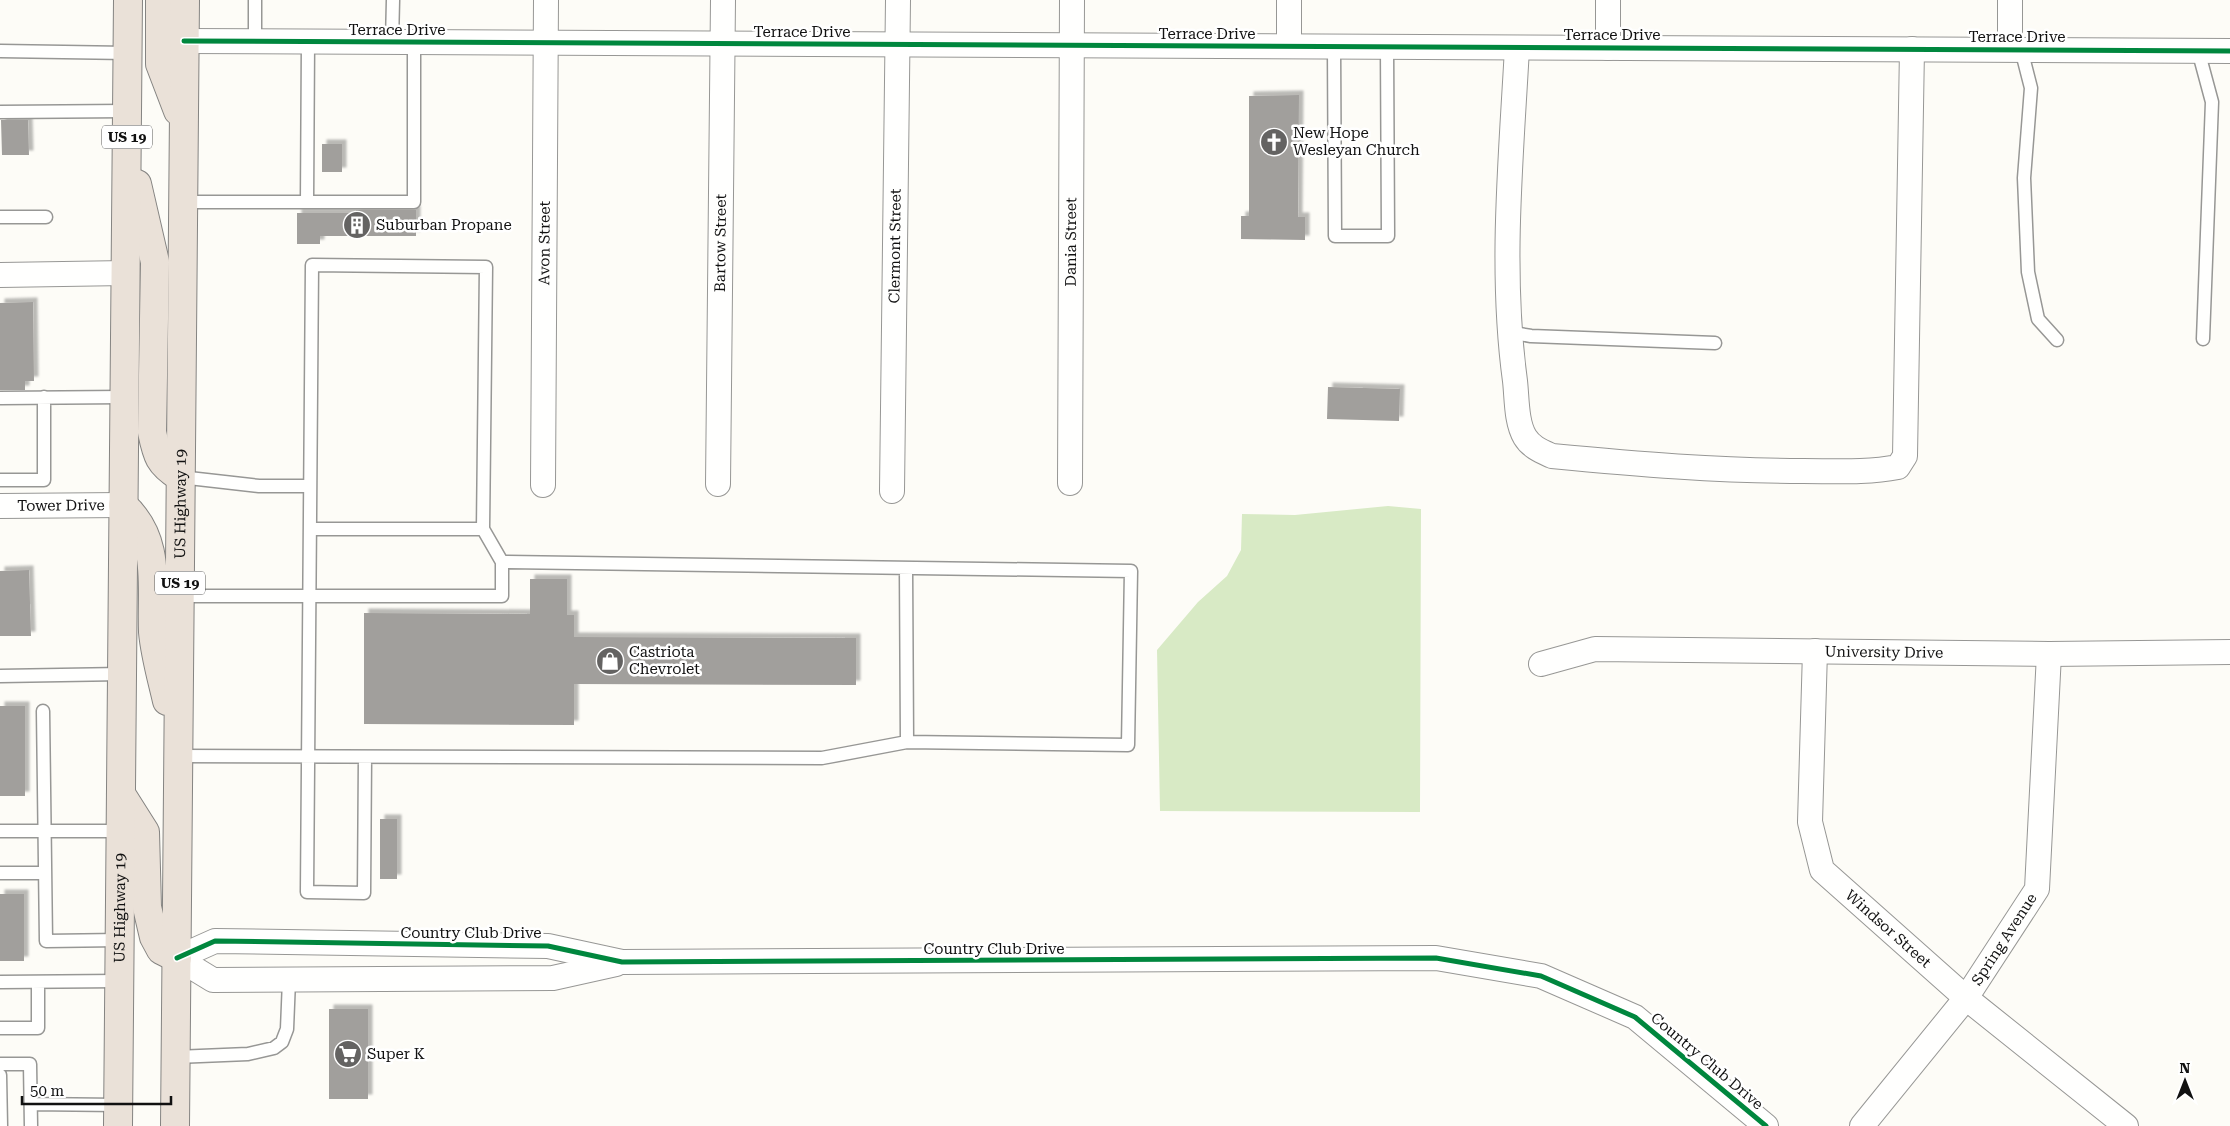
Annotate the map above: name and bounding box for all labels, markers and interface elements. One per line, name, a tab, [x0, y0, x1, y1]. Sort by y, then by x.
street label: Terrace Drive	[348, 21, 446, 39]
street label: Terrace Drive	[753, 23, 851, 41]
street label: Terrace Drive	[1158, 25, 1256, 43]
street label: Terrace Drive	[1563, 26, 1661, 44]
street label: Terrace Drive	[1968, 28, 2066, 46]
place label: New Hope Wesleyan Church	[1293, 124, 1420, 159]
road number: US 19	[102, 125, 152, 148]
church icon: New Hope Wesleyan Church	[1259, 127, 1289, 157]
street label: Clermont Street	[885, 188, 905, 304]
street label: Bartow Street	[711, 193, 730, 292]
street label: Dania Street	[1062, 197, 1080, 287]
street label: Avon Street	[535, 200, 554, 285]
building icon: Suburban Propane	[342, 210, 372, 240]
place label: Suburban Propane	[376, 216, 512, 234]
street label: US Highway 19	[171, 449, 190, 559]
street label: Tower Drive	[17, 496, 105, 515]
road number: US 19	[155, 572, 205, 594]
place label: Castriota Chevrolet	[629, 643, 700, 678]
street label: University Drive	[1825, 643, 1943, 662]
shop icon: Castriota Chevrolet	[595, 646, 625, 676]
street label: US Highway 19	[110, 853, 129, 963]
street label: Windsor Street	[1842, 886, 1935, 972]
street label: Spring Avenue	[1968, 890, 2041, 989]
street label: Country Club Drive	[400, 924, 542, 942]
street label: Country Club Drive	[923, 940, 1065, 958]
street label: Country Club Drive	[1647, 1009, 1767, 1113]
supermarket icon: Super K	[333, 1039, 363, 1069]
place label: Super K	[367, 1045, 425, 1063]
north arrow	[2160, 1056, 2210, 1106]
text: N	[2180, 1060, 2191, 1076]
scale bar	[22, 1074, 171, 1106]
text: 50 m	[30, 1082, 65, 1100]

